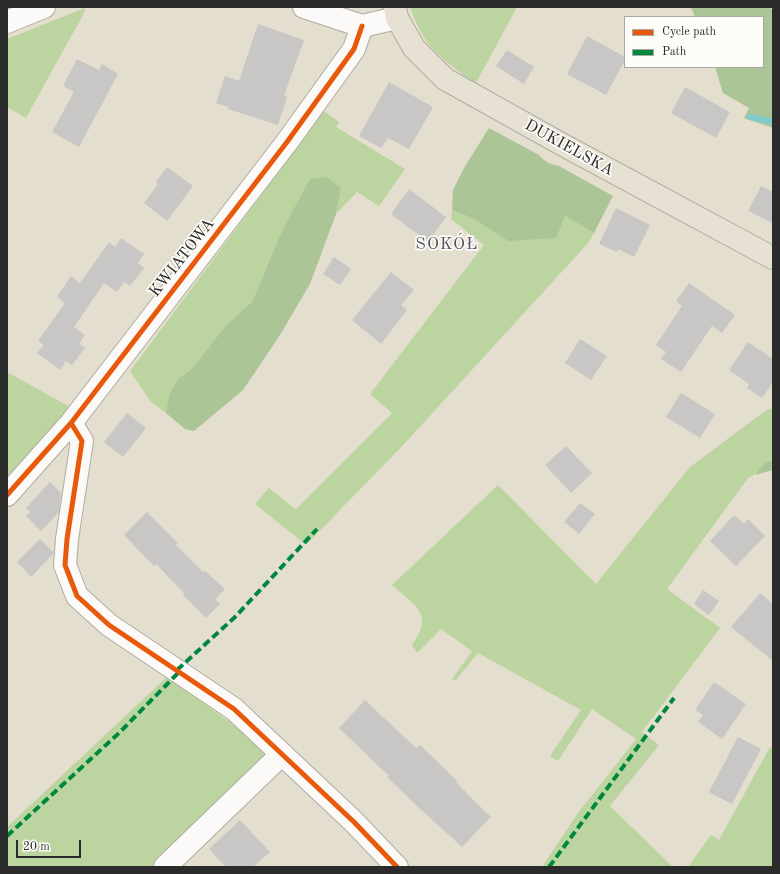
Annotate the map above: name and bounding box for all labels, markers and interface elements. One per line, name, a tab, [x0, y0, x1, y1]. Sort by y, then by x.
legend	[624, 16, 764, 68]
text: Cycle path	[662, 26, 716, 38]
text: Path	[662, 46, 686, 58]
street label: DUKIELSKA	[521, 116, 617, 180]
street label: KWIATOWA	[145, 215, 219, 301]
district label: SOKÓŁ	[415, 235, 479, 255]
scale bar	[18, 832, 83, 858]
text: 20 m	[23, 841, 50, 853]

